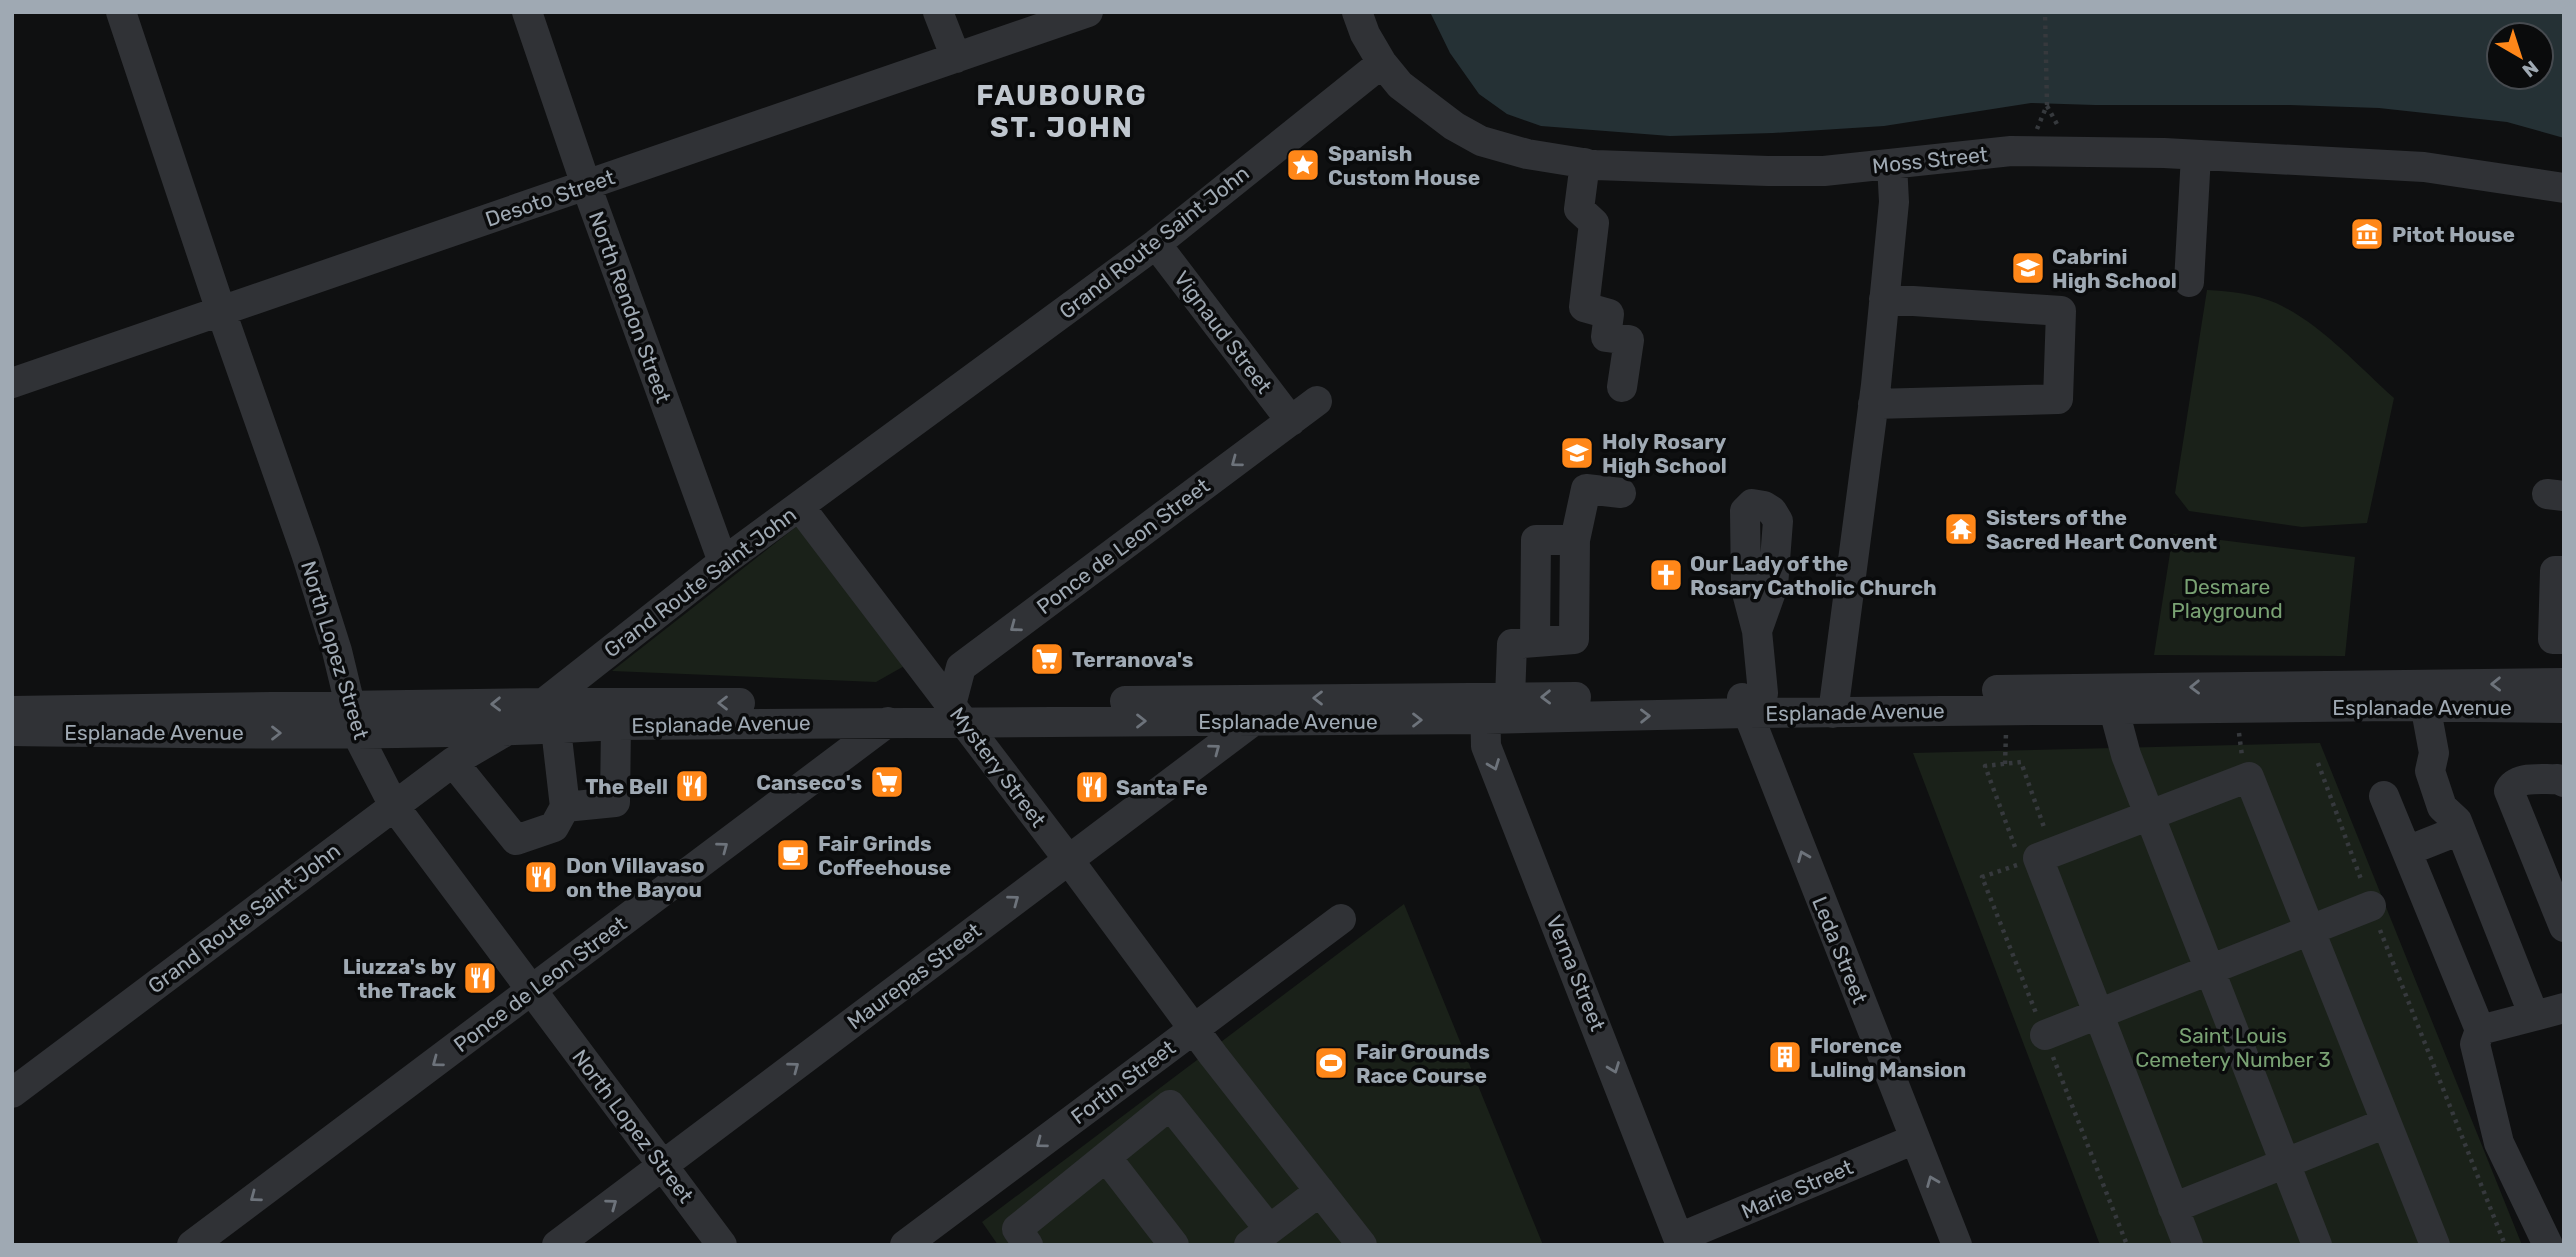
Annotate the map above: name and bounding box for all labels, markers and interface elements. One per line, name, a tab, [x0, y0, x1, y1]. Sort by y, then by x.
north arrow	[2485, 21, 2555, 91]
text: N	[2518, 56, 2543, 82]
district label: FAUBOURG ST. JOHN	[976, 79, 1148, 144]
place label: Spanish Custom House	[1328, 141, 1480, 190]
street label: Moss Street	[1871, 142, 1989, 178]
place icon: Spanish Custom House	[1284, 146, 1322, 184]
street label: Grand Route Saint John	[1054, 160, 1254, 324]
street label: Desoto Street	[482, 164, 618, 232]
street label: North Rendon Street	[584, 208, 676, 406]
museum icon: Pitot House	[2348, 215, 2386, 253]
place label: Pitot House	[2392, 222, 2515, 247]
place label: Cabrini High School	[2052, 244, 2177, 293]
school or university icon: Cabrini High School	[2009, 249, 2047, 287]
street label: Vignaud Street	[1169, 266, 1277, 398]
place label: Holy Rosary High School	[1602, 429, 1727, 478]
school or university icon: Holy Rosary High School	[1558, 434, 1596, 472]
one-way arrow	[1231, 454, 1244, 466]
street label: Ponce de Leon Street	[1032, 473, 1214, 619]
street label: Grand Route Saint John	[599, 502, 801, 662]
place label: Sisters of the Sacred Heart Convent	[1986, 505, 2217, 554]
temple icon: Sisters of the Sacred Heart Convent	[1942, 510, 1980, 548]
place label: Our Lady of the Rosary Catholic Church	[1690, 551, 1937, 600]
church icon: Our Lady of the Rosary Catholic Church	[1647, 556, 1685, 594]
street label: North Lopez Street	[296, 558, 374, 742]
park label: Desmare Playground	[2171, 574, 2283, 623]
one-way arrow	[1010, 619, 1022, 632]
supermarket icon: Terranova's	[1028, 640, 1066, 678]
place label: Terranova's	[1072, 647, 1193, 672]
one-way arrow	[2490, 676, 2500, 692]
one-way arrow	[2189, 679, 2199, 695]
one-way arrow	[1312, 690, 1323, 706]
one-way arrow	[1540, 690, 1551, 705]
one-way arrow	[717, 695, 728, 711]
street label: Esplanade Avenue	[2332, 695, 2512, 720]
one-way arrow	[490, 696, 501, 711]
street label: Esplanade Avenue	[1765, 698, 1945, 726]
street label: Mystery Street	[945, 702, 1051, 832]
one-way arrow	[1640, 708, 1650, 724]
street label: Esplanade Avenue	[1198, 709, 1378, 734]
street label: Esplanade Avenue	[631, 710, 811, 738]
one-way arrow	[1413, 712, 1423, 728]
one-way arrow	[1136, 714, 1147, 729]
street label: Esplanade Avenue	[64, 720, 244, 745]
one-way arrow	[272, 725, 282, 741]
one-way arrow	[1208, 745, 1220, 757]
one-way arrow	[1485, 759, 1499, 771]
supermarket icon: Canseco's	[868, 763, 906, 801]
restaurant icon: The Bell	[673, 767, 711, 805]
restaurant icon: Santa Fe	[1073, 768, 1111, 806]
place label: Canseco's	[756, 770, 862, 795]
place label: The Bell	[585, 774, 668, 799]
place label: Santa Fe	[1116, 775, 1208, 800]
place label: Fair Grinds Coffeehouse	[818, 831, 951, 880]
cafe icon: Fair Grinds Coffeehouse	[774, 836, 812, 874]
street label: Grand Route Saint John	[143, 838, 345, 998]
one-way arrow	[715, 842, 727, 855]
one-way arrow	[1798, 851, 1812, 863]
place label: Don Villavaso on the Bayou	[566, 853, 705, 902]
restaurant icon: Don Villavaso on the Bayou	[522, 858, 560, 896]
street label: Leda Street	[1807, 893, 1873, 1007]
one-way arrow	[1006, 896, 1019, 909]
street label: Ponce de Leon Street	[449, 911, 631, 1057]
street label: Verna Street	[1541, 911, 1611, 1035]
street label: Maurepas Street	[842, 918, 986, 1034]
place label: Liuzza's by the Track	[343, 954, 457, 1003]
restaurant icon: Liuzza's by the Track	[461, 959, 499, 997]
park label: Saint Louis Cemetery Number 3	[2135, 1023, 2331, 1072]
place label: Florence Luling Mansion	[1810, 1033, 1966, 1082]
street label: Fortin Street	[1066, 1035, 1180, 1129]
building icon: Florence Luling Mansion	[1766, 1038, 1804, 1076]
place label: Fair Grounds Race Course	[1356, 1039, 1490, 1088]
sports icon: Fair Grounds Race Course	[1312, 1044, 1350, 1082]
street label: North Lopez Street	[567, 1045, 699, 1207]
one-way arrow	[433, 1053, 445, 1066]
one-way arrow	[1605, 1061, 1619, 1073]
one-way arrow	[786, 1063, 798, 1076]
one-way arrow	[1036, 1135, 1049, 1147]
street label: Marie Street	[1737, 1154, 1857, 1224]
one-way arrow	[1926, 1176, 1940, 1188]
one-way arrow	[250, 1189, 263, 1202]
one-way arrow	[604, 1200, 617, 1212]

